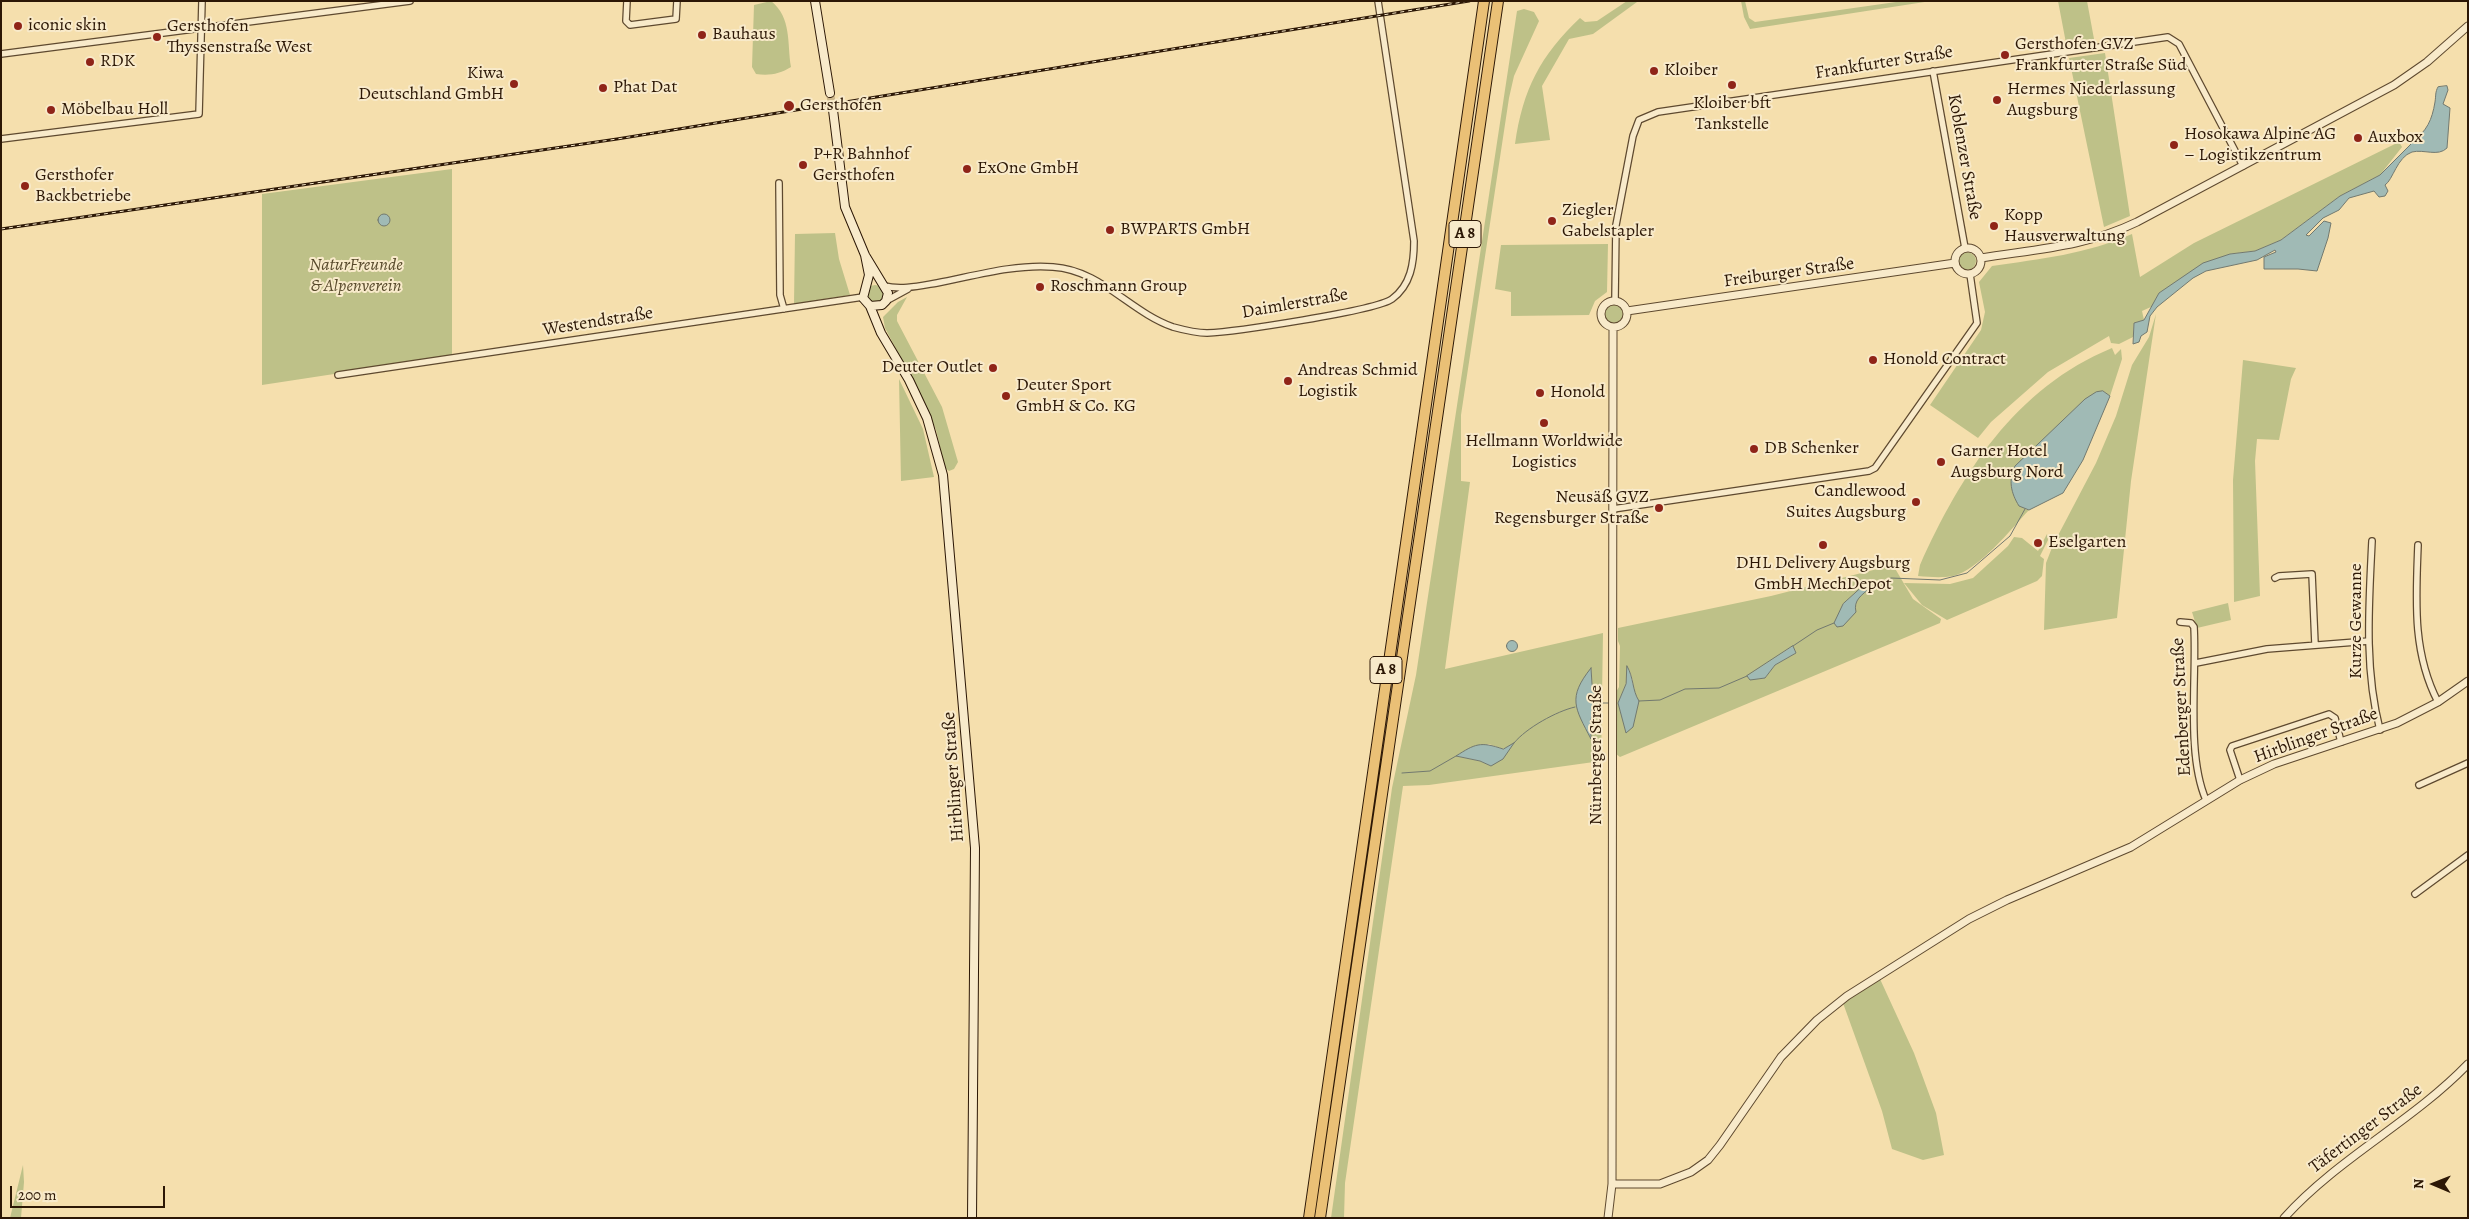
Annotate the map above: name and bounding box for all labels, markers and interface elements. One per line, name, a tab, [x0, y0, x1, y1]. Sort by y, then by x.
place label: iconic skin	[28, 15, 107, 37]
place label: Gersthofen Thyssenstraße West	[167, 16, 312, 58]
marker: iconic skin	[12, 20, 24, 32]
place label: Bauhaus	[712, 24, 776, 46]
marker: Bauhaus	[696, 29, 708, 41]
marker: Gersthofen Thyssenstraße West	[151, 31, 163, 43]
place label: Gersthofen GVZ Frankfurter Straße Süd	[2015, 34, 2187, 76]
street label: Frankfurter Straße	[1814, 41, 1954, 85]
marker: Gersthofen GVZ Frankfurter Straße Süd	[1999, 49, 2011, 61]
place label: RDK	[100, 51, 135, 73]
marker: RDK	[84, 56, 96, 68]
place label: Kloiber	[1664, 60, 1718, 82]
place label: Kiwa Deutschland GmbH	[358, 63, 504, 106]
marker: Kloiber	[1648, 65, 1660, 77]
place label: Phat Dat	[613, 77, 677, 99]
marker: Kiwa Deutschland GmbH	[508, 78, 520, 90]
marker: Kloiber bft Tankstelle	[1726, 79, 1738, 91]
place label: Hermes Niederlassung Augsburg	[2007, 79, 2175, 122]
marker: Phat Dat	[597, 82, 609, 94]
street label: Koblenzer Straße	[1942, 92, 1986, 222]
place label: Kloiber bft Tankstelle	[1693, 93, 1771, 136]
marker: Hermes Niederlassung Augsburg	[1991, 94, 2003, 106]
place label: Gersthofen	[800, 95, 882, 117]
place label: Möbelbau Holl	[61, 99, 168, 121]
marker: Gersthofen	[782, 99, 796, 113]
marker: Möbelbau Holl	[45, 104, 57, 116]
place label: Hosokawa Alpine AG – Logistikzentrum	[2184, 124, 2336, 166]
place label: Auxbox	[2368, 127, 2423, 149]
marker: Auxbox	[2352, 132, 2364, 144]
marker: Hosokawa Alpine AG – Logistikzentrum	[2168, 139, 2180, 151]
place label: P+R Bahnhof Gersthofen	[813, 144, 910, 186]
place label: ExOne GmbH	[977, 158, 1079, 180]
marker: P+R Bahnhof Gersthofen	[797, 159, 809, 171]
marker: ExOne GmbH	[961, 163, 973, 175]
place label: Gersthofer Backbetriebe	[35, 165, 131, 208]
marker: Gersthofer Backbetriebe	[19, 180, 31, 192]
place label: Ziegler Gabelstapler	[1562, 200, 1654, 242]
place label: Kopp Hausverwaltung	[2004, 205, 2125, 248]
marker: Ziegler Gabelstapler	[1546, 215, 1558, 227]
place label: BWPARTS GmbH	[1120, 219, 1250, 241]
road number: A 8	[1449, 220, 1481, 248]
marker: Kopp Hausverwaltung	[1988, 220, 2000, 232]
marker: BWPARTS GmbH	[1104, 224, 1116, 236]
street label: Freiburger Straße	[1722, 253, 1856, 293]
park label: NaturFreunde & Alpenverein	[309, 255, 403, 298]
place label: Roschmann Group	[1050, 276, 1187, 298]
marker: Roschmann Group	[1034, 281, 1046, 293]
street label: Daimlerstraße	[1240, 284, 1350, 324]
street label: Westendstraße	[541, 303, 655, 341]
place label: Honold Contract	[1883, 349, 2006, 371]
marker: Honold Contract	[1867, 354, 1879, 366]
place label: Deuter Outlet	[882, 357, 983, 379]
place label: Andreas Schmid Logistik	[1298, 360, 1418, 402]
marker: Deuter Outlet	[987, 362, 999, 374]
place label: Deuter Sport GmbH & Co. KG	[1016, 375, 1136, 418]
marker: Andreas Schmid Logistik	[1282, 375, 1294, 387]
place label: Honold	[1550, 382, 1605, 404]
marker: Honold	[1534, 387, 1546, 399]
marker: Deuter Sport GmbH & Co. KG	[1000, 390, 1012, 402]
marker: Hellmann Worldwide Logistics	[1538, 417, 1550, 429]
place label: Hellmann Worldwide Logistics	[1465, 431, 1623, 474]
place label: DB Schenker	[1764, 438, 1859, 460]
place label: Garner Hotel Augsburg Nord	[1951, 441, 2063, 484]
marker: DB Schenker	[1748, 443, 1760, 455]
marker: Garner Hotel Augsburg Nord	[1935, 456, 1947, 468]
place label: Candlewood Suites Augsburg	[1786, 481, 1906, 524]
place label: Neusäß GVZ Regensburger Straße	[1494, 487, 1649, 530]
marker: Candlewood Suites Augsburg	[1910, 496, 1922, 508]
marker: Neusäß GVZ Regensburger Straße	[1653, 502, 1665, 514]
place label: Eselgarten	[2048, 532, 2126, 554]
marker: Eselgarten	[2032, 537, 2044, 549]
marker: DHL Delivery Augsburg GmbH MechDepot	[1817, 539, 1829, 551]
place label: DHL Delivery Augsburg GmbH MechDepot	[1736, 553, 1910, 596]
street label: Kurze Gewanne	[2346, 563, 2368, 679]
street label: Edenberger Straße	[2168, 637, 2196, 777]
road number: A 8	[1370, 656, 1402, 684]
street label: Nürnberger Straße	[1586, 685, 1608, 825]
street label: Hirblinger Straße	[2251, 704, 2381, 768]
street label: Hirblinger Straße	[939, 711, 969, 843]
street label: Täfertinger Straße	[2305, 1080, 2427, 1178]
north arrow	[2409, 1159, 2459, 1209]
scale bar	[12, 1176, 168, 1208]
text: N	[2409, 1178, 2428, 1189]
text: 200 m	[18, 1185, 57, 1205]

